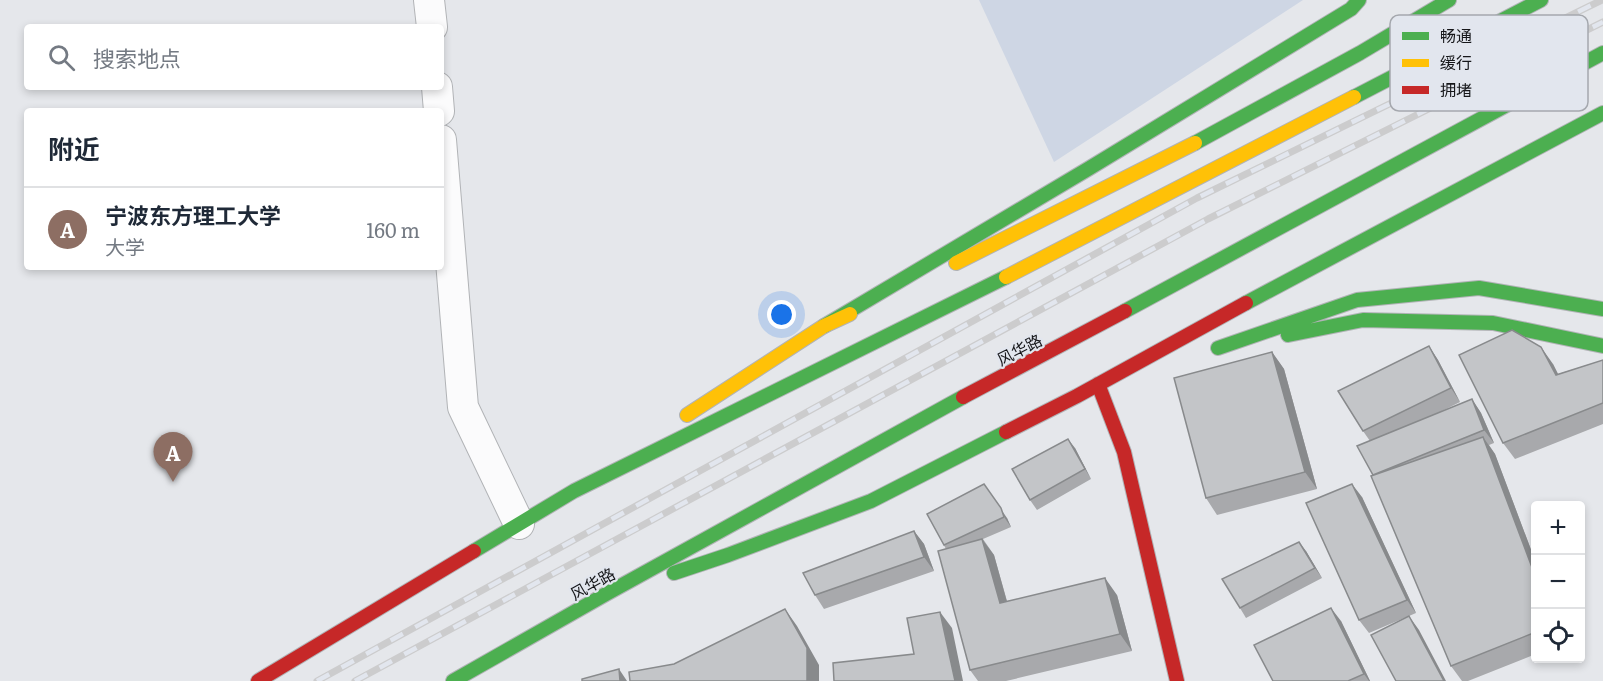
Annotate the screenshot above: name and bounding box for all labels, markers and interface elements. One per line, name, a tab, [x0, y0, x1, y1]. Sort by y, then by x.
legend	[1390, 15, 1588, 111]
text: 畅通	[1440, 23, 1472, 47]
search box	[24, 24, 444, 90]
icon: search	[45, 41, 78, 74]
text: 搜索地点	[93, 41, 181, 74]
text: 缓行	[1440, 50, 1472, 74]
text: 拥堵	[1440, 77, 1472, 101]
text: 附近	[48, 128, 100, 167]
text: 宁波东方理工大学	[105, 198, 281, 231]
text: A	[60, 214, 75, 244]
text: 160 m	[366, 214, 420, 244]
text: 大学	[105, 231, 145, 261]
your location	[767, 300, 796, 329]
street label: 风华路	[992, 327, 1046, 371]
pin: A	[154, 432, 192, 482]
map controls	[1531, 501, 1585, 663]
button: +	[1531, 501, 1585, 555]
button: −	[1531, 555, 1585, 609]
street label: 风华路	[565, 561, 619, 605]
button: locate	[1531, 609, 1585, 663]

